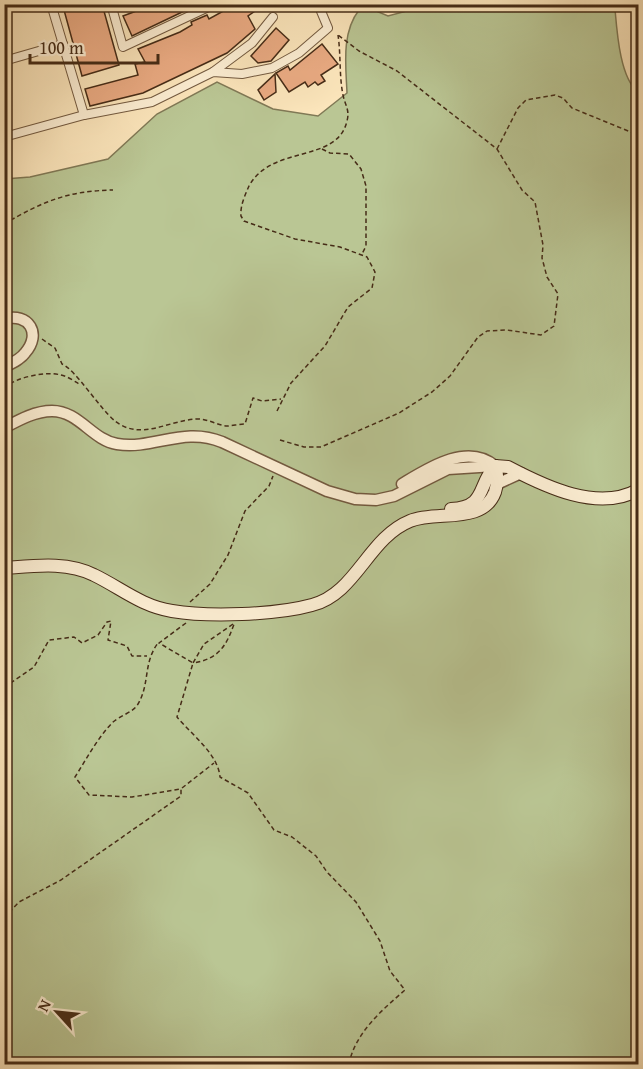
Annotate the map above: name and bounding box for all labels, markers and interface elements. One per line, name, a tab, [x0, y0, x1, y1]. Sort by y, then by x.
scale bar	[30, 27, 158, 65]
text: 100 m	[39, 34, 84, 61]
north arrow	[27, 982, 87, 1042]
text: N	[31, 995, 57, 1015]

